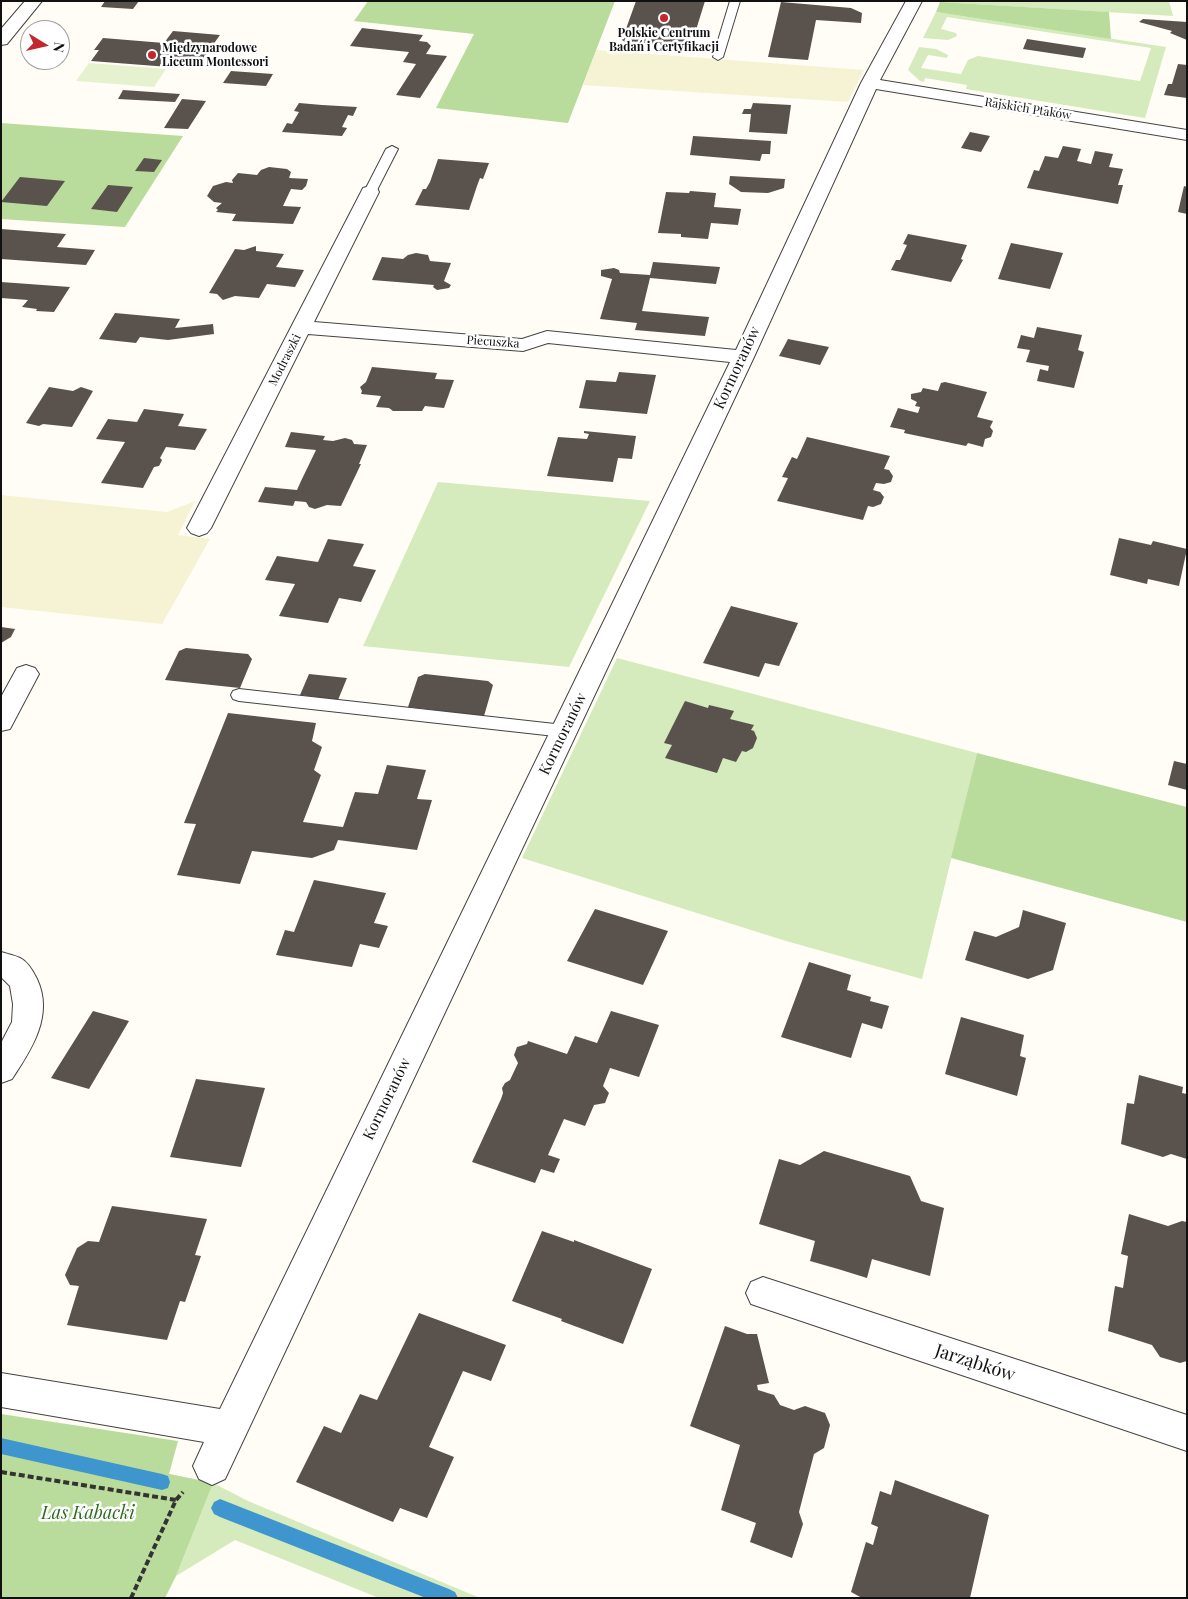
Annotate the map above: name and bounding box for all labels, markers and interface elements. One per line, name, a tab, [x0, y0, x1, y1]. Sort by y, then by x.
marker: Polskie Centrum Badań i Certyfikacji	[658, 12, 670, 24]
north arrow	[20, 20, 70, 70]
place label: Polskie Centrum Badań i Certyfikacji	[609, 26, 719, 54]
text: N	[49, 41, 69, 54]
place label: Międzynarodowe Liceum Montessori	[162, 41, 269, 69]
marker: Międzynarodowe Liceum Montessori	[146, 49, 158, 61]
street label: Rajskich Ptaków	[984, 95, 1072, 123]
street label: Kormoranów	[710, 324, 764, 412]
street label: Modraszki	[266, 332, 304, 388]
street label: Piecuszka	[466, 333, 520, 351]
street label: Kormoranów	[535, 690, 591, 778]
street label: Kormoranów	[359, 1055, 415, 1143]
street label: Jarząbków	[932, 1340, 1018, 1386]
park label: Las Kabacki	[41, 1502, 135, 1524]

